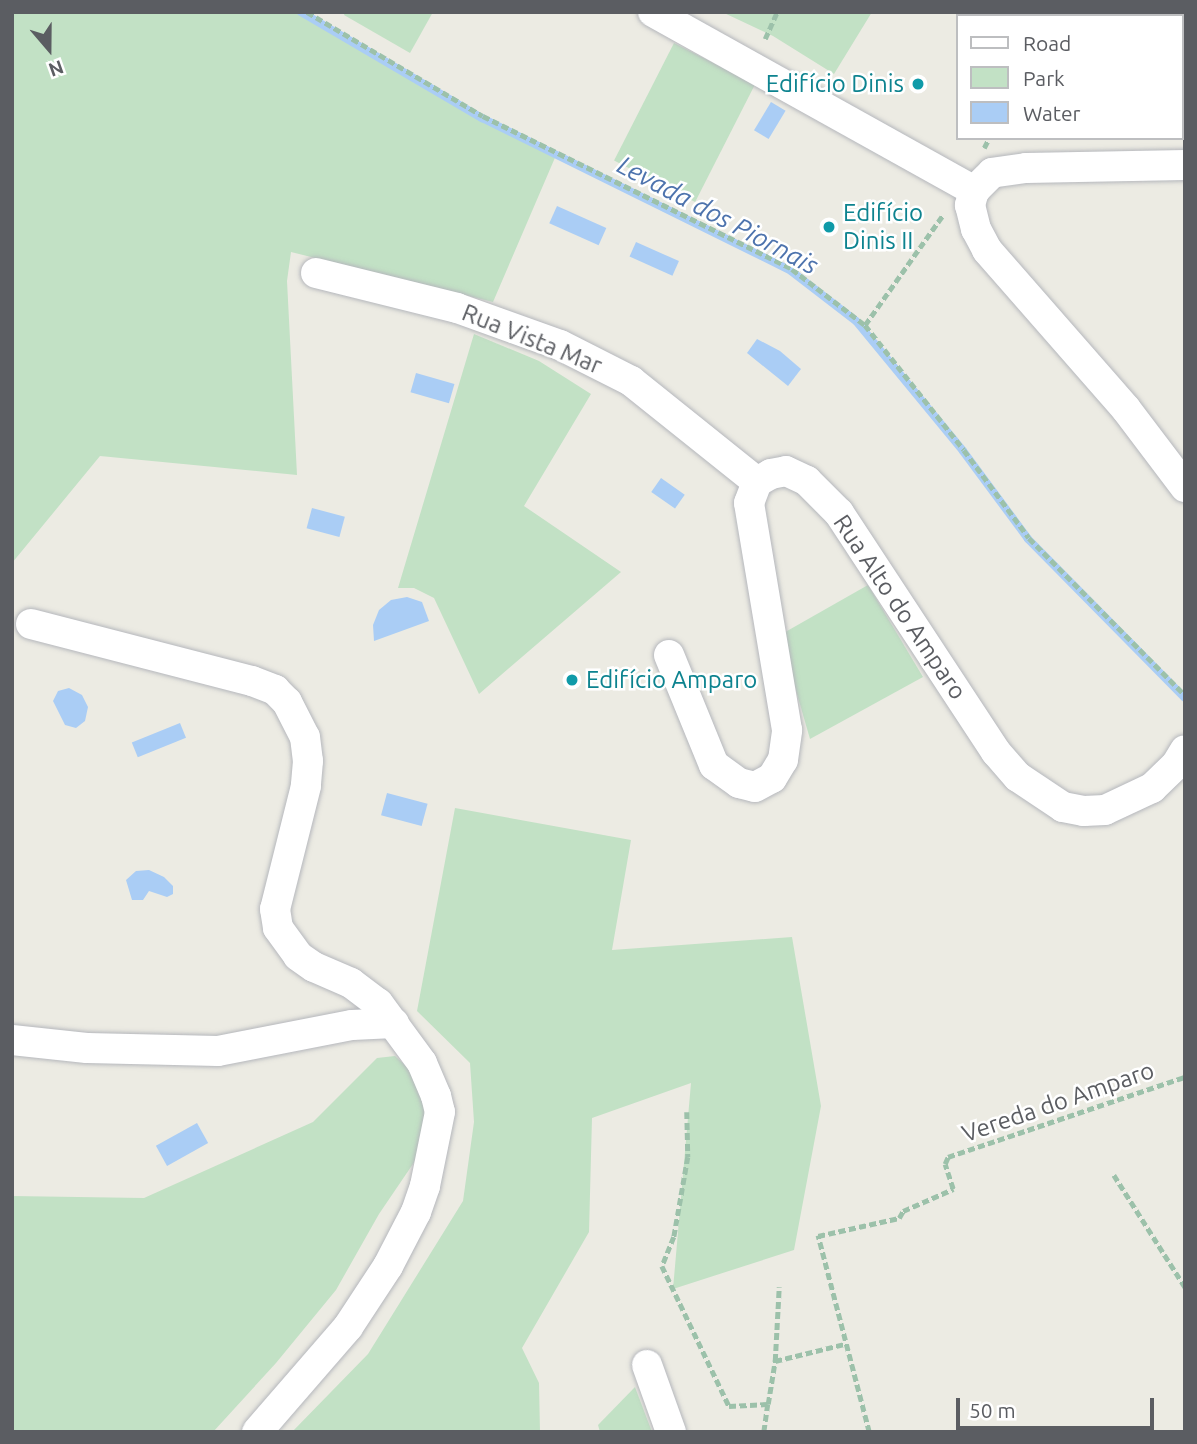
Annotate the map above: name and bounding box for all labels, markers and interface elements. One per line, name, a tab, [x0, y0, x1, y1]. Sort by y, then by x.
north arrow	[14, 14, 84, 84]
legend	[956, 14, 1183, 140]
text: Road	[1023, 31, 1071, 55]
text: N	[46, 56, 67, 81]
text: Park	[1023, 66, 1065, 90]
place label: Edifício Dinis	[766, 70, 904, 98]
marker: Edifício Dinis	[910, 76, 926, 92]
text: Water	[1023, 101, 1081, 125]
water label: Levada dos Piornais	[612, 149, 824, 281]
place label: Edifício Dinis II	[843, 199, 923, 255]
marker: Edifício Dinis II	[821, 219, 837, 235]
street label: Rua Vista Mar	[458, 298, 606, 380]
street label: Rua Alto do Amparo	[827, 509, 973, 705]
place label: Edifício Amparo	[586, 666, 757, 694]
marker: Edifício Amparo	[564, 672, 580, 688]
street label: Vereda do Amparo	[958, 1056, 1158, 1148]
scale bar	[959, 1384, 1157, 1428]
text: 50 m	[969, 1398, 1016, 1422]

